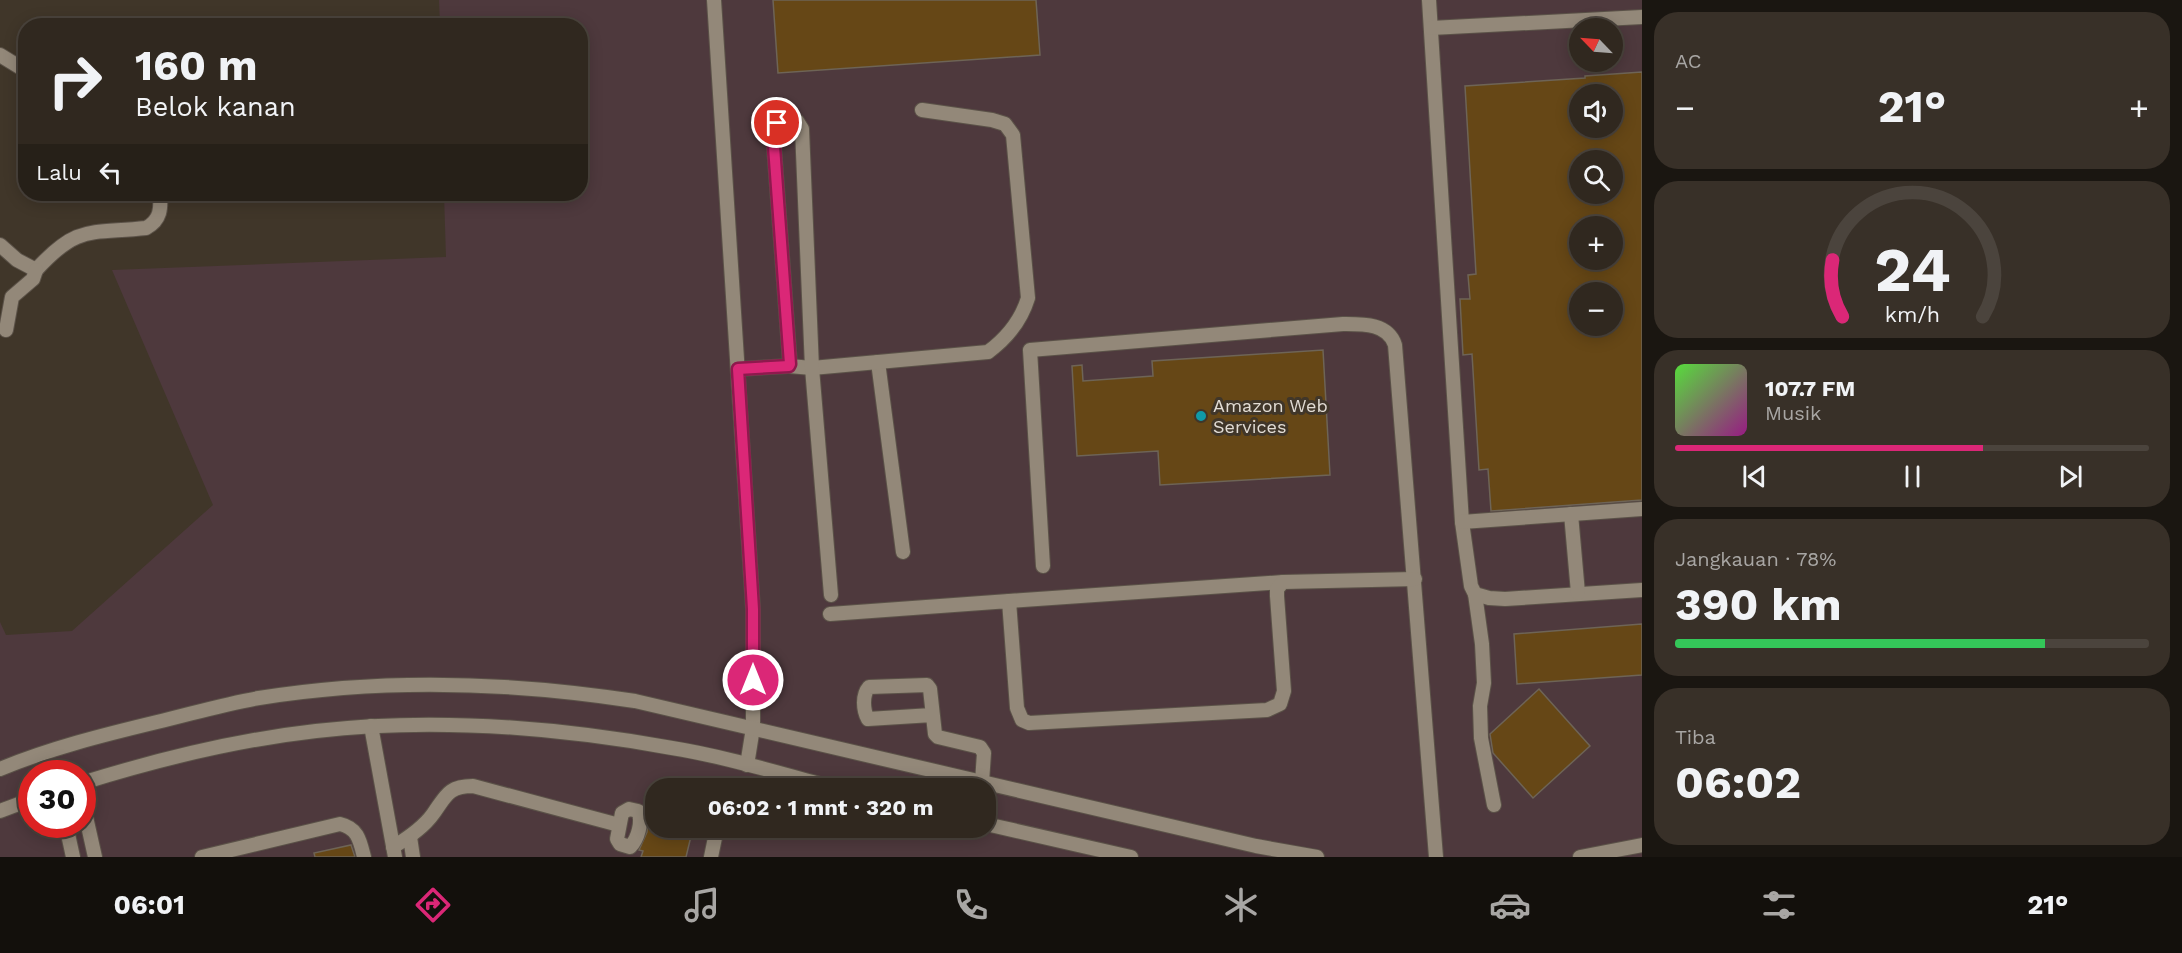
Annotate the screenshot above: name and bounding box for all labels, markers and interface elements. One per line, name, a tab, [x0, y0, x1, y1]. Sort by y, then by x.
north arrow	[1569, 18, 1623, 72]
map controls	[1569, 18, 1623, 336]
text: 160 m	[135, 41, 258, 90]
icon: right	[36, 42, 114, 120]
text: AC	[1675, 49, 1701, 73]
text: 21°	[1878, 80, 1946, 133]
button: sound	[1569, 84, 1623, 138]
text: −	[1675, 88, 1695, 127]
text: +	[2129, 88, 2149, 127]
text: Belok kanan	[135, 91, 296, 123]
pin	[751, 97, 802, 148]
icon: arrive	[760, 106, 793, 139]
button: search	[1569, 150, 1623, 204]
icon: left	[94, 156, 127, 189]
text: Lalu	[36, 160, 82, 185]
button: +	[1569, 216, 1623, 270]
text: 24	[1874, 233, 1950, 306]
button: −	[1569, 282, 1623, 336]
text: km/h	[1884, 302, 1940, 327]
text: 107.7 FM	[1765, 376, 1855, 401]
place label: Amazon Web Services	[1213, 395, 1328, 437]
text: Musik	[1765, 401, 1821, 425]
marker: Amazon Web Services	[1194, 409, 1208, 423]
icon: previous	[1738, 460, 1771, 493]
icon: pause	[1896, 460, 1929, 493]
icon: next	[2054, 460, 2087, 493]
text: Jangkauan · 78%	[1675, 547, 1836, 571]
text: 390 km	[1675, 578, 1842, 631]
position arrow	[721, 648, 785, 712]
text: Tiba	[1675, 725, 1716, 749]
text: 06:02	[1675, 756, 1801, 809]
speed limit sign: 30	[18, 760, 96, 838]
text: 06:02 · 1 mnt · 320 m	[708, 795, 933, 820]
icon: directions	[412, 884, 454, 926]
icon: music	[681, 884, 723, 926]
icon: phone	[950, 884, 992, 926]
icon: climate	[1220, 884, 1262, 926]
icon: car	[1489, 884, 1531, 926]
icon: filters	[1758, 884, 1800, 926]
text: 06:01	[114, 889, 185, 921]
text: 21°	[2027, 889, 2068, 921]

